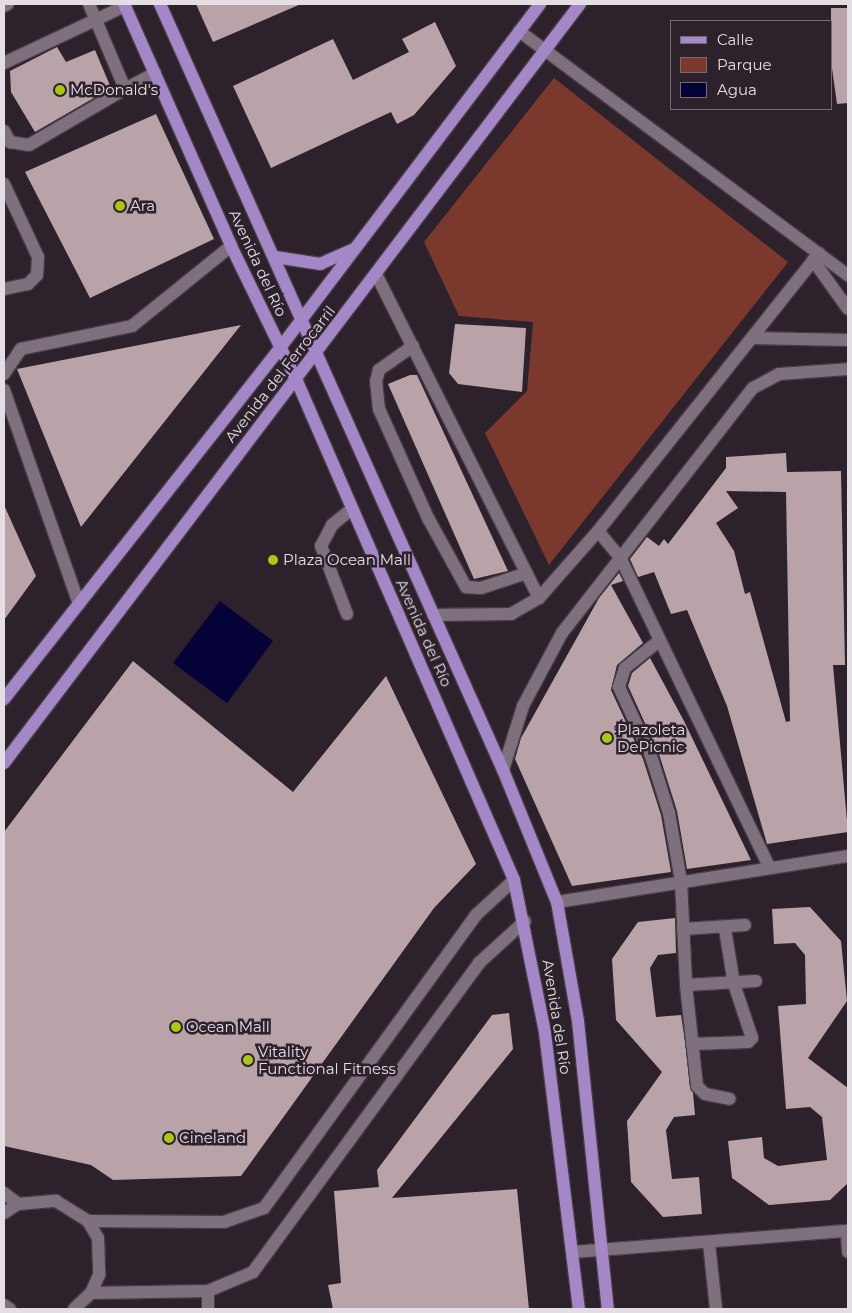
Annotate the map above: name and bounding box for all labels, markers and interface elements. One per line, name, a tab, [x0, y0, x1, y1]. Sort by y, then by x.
legend	[670, 20, 832, 110]
text: Calle	[717, 30, 754, 49]
text: Parque	[717, 55, 772, 74]
text: Agua	[717, 80, 757, 99]
place label: McDonald's	[70, 81, 158, 99]
marker: McDonald's	[54, 84, 66, 96]
place label: Ara	[130, 197, 155, 215]
marker: Ara	[114, 200, 126, 212]
street label: Avenida del Río	[225, 207, 291, 319]
street label: Avenida del Ferrocarril	[221, 302, 339, 446]
place label: Plaza Ocean Mall	[283, 551, 411, 569]
marker: Plaza Ocean Mall	[267, 554, 279, 566]
street label: Avenida del Río	[392, 576, 456, 690]
place label: Plazoleta DePicnic	[617, 720, 685, 755]
marker: Plazoleta DePicnic	[601, 732, 613, 744]
street label: Avenida del Río	[539, 958, 575, 1076]
place label: Ocean Mall	[186, 1018, 270, 1036]
marker: Ocean Mall	[170, 1021, 182, 1033]
place label: Vitality Functional Fitness	[258, 1042, 396, 1077]
marker: Vitality Functional Fitness	[242, 1054, 254, 1066]
place label: Cineland	[179, 1129, 246, 1147]
marker: Cineland	[163, 1132, 175, 1144]

